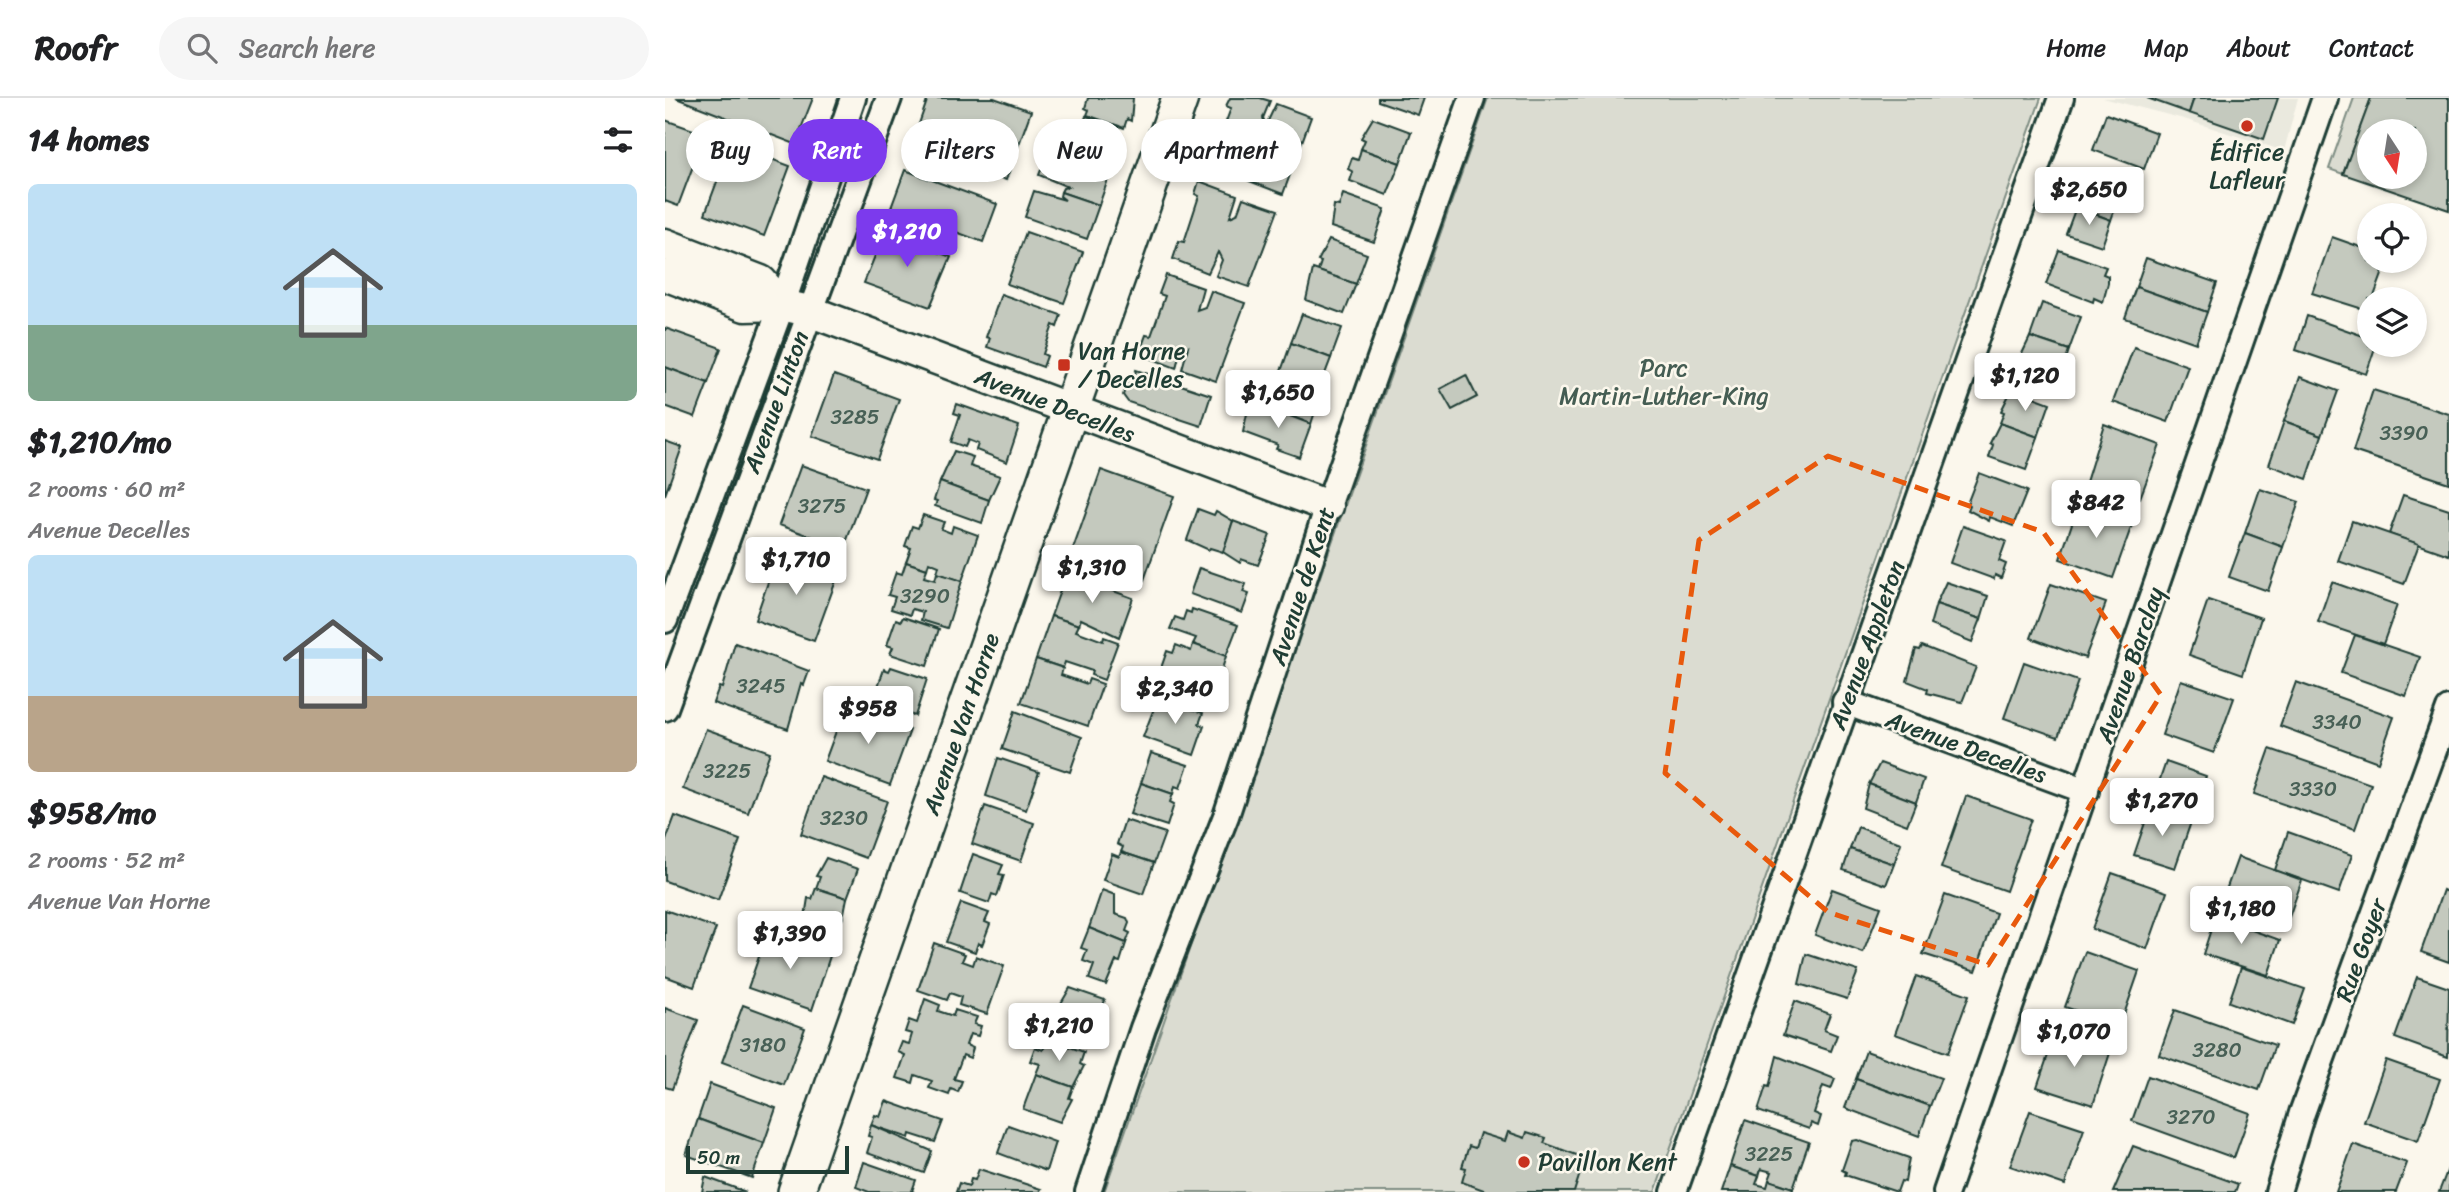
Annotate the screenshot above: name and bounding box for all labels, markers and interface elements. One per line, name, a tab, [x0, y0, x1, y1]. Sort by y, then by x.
search box	[159, 17, 649, 80]
text: Roofr	[35, 19, 117, 77]
text: Search here	[239, 25, 376, 71]
text: Home	[2046, 27, 2106, 69]
text: Map	[2144, 27, 2188, 69]
text: About	[2226, 27, 2291, 69]
text: Contact	[2329, 27, 2414, 69]
icon: search	[183, 29, 221, 67]
text: 14 homes	[28, 113, 149, 167]
marker: Édifice Lafleur	[2239, 118, 2255, 134]
chip: Buy	[686, 119, 774, 182]
chip: Rent	[788, 119, 887, 182]
chip: Filters	[901, 119, 1019, 182]
chip: New	[1033, 119, 1127, 182]
chip: Apartment	[1141, 119, 1302, 182]
north arrow	[2357, 119, 2427, 189]
map controls	[2357, 119, 2427, 357]
icon: filters	[599, 121, 637, 159]
place label: Édifice Lafleur	[2209, 131, 2286, 201]
pin: $2,650	[2032, 167, 2146, 227]
text: $2,650	[2051, 169, 2127, 210]
button: locate	[2357, 203, 2427, 273]
pin: $1,210	[850, 209, 964, 269]
text: $1,210	[872, 211, 942, 252]
icon: home	[270, 230, 396, 356]
button: layers	[2357, 287, 2427, 357]
street label: Avenue Linton	[730, 325, 821, 480]
place label: Van Horne / Decelles	[1078, 330, 1186, 400]
park label: Parc Martin-Luther-King	[1559, 347, 1769, 417]
pin: $1,120	[1968, 354, 2082, 413]
street label: Avenue Decelles	[968, 355, 1142, 455]
text: $1,120	[1990, 355, 2060, 396]
marker: Van Horne / Decelles	[1056, 357, 1072, 373]
pin: $1,650	[1221, 370, 1335, 430]
text: $1,650	[1241, 372, 1315, 413]
house number: 3285	[830, 398, 880, 436]
house number: 3390	[2379, 414, 2429, 452]
text: $1,210/mo	[28, 415, 171, 469]
text: 2 rooms · 60 m²	[28, 469, 186, 510]
pin: $842	[2055, 480, 2137, 540]
text: $842	[2068, 482, 2125, 523]
house number: 3275	[798, 487, 846, 525]
street label: Avenue de Kent	[1256, 501, 1347, 672]
text: Avenue Decelles	[28, 510, 190, 551]
pin: $1,710	[739, 538, 853, 597]
text: $1,710	[761, 539, 831, 580]
pin: $1,310	[1035, 546, 1149, 605]
text: $1,310	[1058, 547, 1126, 588]
street label: Avenue Appleton	[1816, 554, 1917, 737]
house number: 3290	[900, 577, 950, 615]
street label: Avenue Barclay	[2083, 580, 2177, 750]
icon: home	[270, 601, 396, 727]
street label: Avenue Van Horne	[910, 627, 1012, 822]
pin: $2,340	[1118, 666, 1232, 726]
house number: 3245	[736, 667, 786, 705]
text: $2,340	[1137, 668, 1213, 709]
pin: $958	[827, 686, 909, 746]
text: $958	[839, 688, 897, 729]
street label: Avenue Decelles	[1879, 698, 2053, 796]
house number: 3340	[2312, 703, 2362, 741]
house number: 3225	[703, 752, 751, 790]
house number: 3330	[2289, 770, 2337, 808]
pin: $1,270	[2105, 778, 2219, 838]
text: $1,270	[2126, 780, 2198, 821]
text: $958/mo	[28, 786, 156, 840]
house number: 3230	[820, 799, 868, 837]
text: 2 rooms · 52 m²	[28, 840, 185, 881]
text: Avenue Van Horne	[28, 881, 210, 922]
pin: $1,180	[2184, 886, 2298, 946]
text: $1,180	[2206, 888, 2276, 929]
street label: Rue Goyer	[2323, 890, 2400, 1008]
pin: $1,390	[733, 912, 847, 971]
text: $1,390	[754, 913, 826, 954]
pin: $1,210	[1002, 1004, 1116, 1063]
text: $1,210	[1024, 1005, 1094, 1046]
pin: $1,070	[2017, 1010, 2131, 1069]
text: $1,070	[2037, 1011, 2111, 1052]
house number: 3180	[740, 1026, 786, 1064]
house number: 3280	[2192, 1031, 2242, 1069]
house number: 3270	[2167, 1098, 2215, 1136]
house number: 3225	[1745, 1135, 1793, 1173]
text: 50 m	[697, 1141, 740, 1174]
place label: Pavillon Kent	[1538, 1141, 1678, 1183]
scale bar	[686, 1143, 849, 1175]
marker: Pavillon Kent	[1516, 1154, 1532, 1170]

